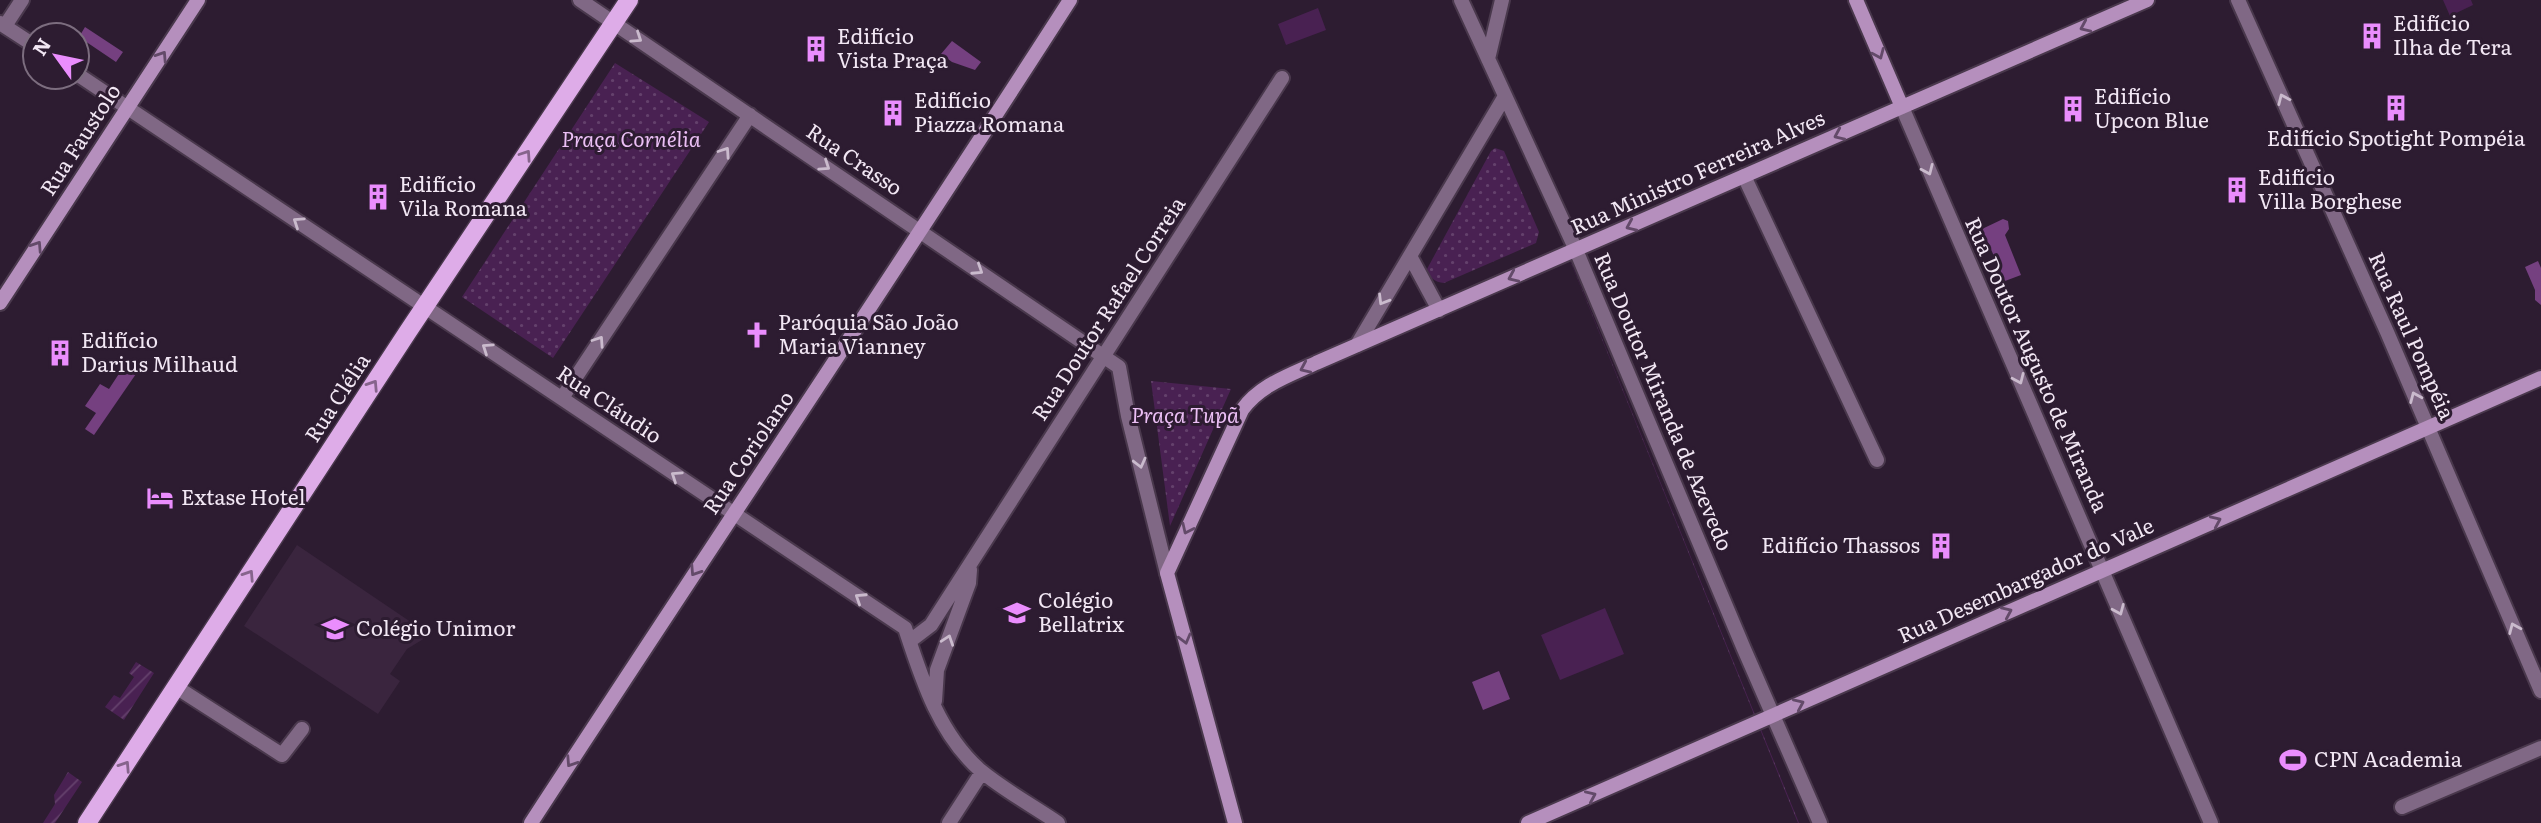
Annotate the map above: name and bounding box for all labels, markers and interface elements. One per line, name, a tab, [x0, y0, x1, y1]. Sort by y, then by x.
place label: Edifício Ilha de Tera	[2393, 6, 2512, 61]
place label: Edifício Vista Praça	[837, 19, 949, 74]
one-way arrow	[2080, 19, 2092, 33]
north arrow	[21, 21, 91, 91]
building icon: Edifício Ilha de Tera	[2357, 21, 2387, 51]
one-way arrow	[629, 30, 642, 42]
text: N	[25, 32, 57, 61]
building icon: Edifício Vista Praça	[801, 34, 831, 64]
one-way arrow	[1871, 46, 1885, 59]
one-way arrow	[153, 50, 166, 63]
street label: Rua Faustolo	[31, 76, 127, 201]
place label: Edifício Upcon Blue	[2094, 79, 2209, 134]
place label: Edifício Piazza Romana	[914, 83, 1065, 138]
building icon: Edifício Spotight Pompéia	[2381, 93, 2411, 123]
building icon: Edifício Upcon Blue	[2058, 94, 2088, 124]
one-way arrow	[2277, 94, 2291, 107]
building icon: Edifício Piazza Romana	[878, 98, 908, 128]
street label: Rua Ministro Ferreira Alves	[1565, 101, 1829, 241]
street label: Rua Crasso	[801, 114, 910, 202]
place label: Edifício Spotight Pompéia	[2267, 121, 2526, 152]
park label: Praça Cornélia	[561, 122, 701, 153]
one-way arrow	[1834, 126, 1846, 140]
one-way arrow	[717, 147, 730, 160]
one-way arrow	[518, 149, 531, 162]
one-way arrow	[817, 158, 830, 170]
place label: Edifício Villa Borghese	[2258, 160, 2402, 215]
one-way arrow	[1920, 163, 1934, 175]
place label: Edifício Vila Romana	[399, 167, 528, 222]
building icon: Edifício Villa Borghese	[2222, 175, 2252, 205]
building icon: Edifício Vila Romana	[363, 182, 393, 212]
street label: Rua Doutor Rafael Correia	[1023, 189, 1191, 426]
street label: Rua Doutor Augusto de Miranda	[1959, 211, 2118, 517]
one-way arrow	[293, 218, 306, 230]
one-way arrow	[1625, 218, 1638, 232]
one-way arrow	[29, 241, 41, 254]
street label: Rua Raul Pompéia	[2362, 246, 2464, 424]
street label: Rua Doutor Miranda de Azevedo	[1588, 247, 1742, 555]
one-way arrow	[970, 262, 983, 275]
one-way arrow	[1508, 269, 1521, 283]
one-way arrow	[1379, 293, 1392, 306]
place label: Paróquia São João Maria Vianney	[778, 305, 959, 360]
church icon: Paróquia São João Maria Vianney	[742, 320, 772, 350]
place label: Edifício Darius Milhaud	[81, 323, 238, 378]
one-way arrow	[591, 336, 604, 349]
building icon: Edifício Darius Milhaud	[45, 338, 75, 368]
one-way arrow	[482, 344, 495, 357]
street label: Rua Clélia	[296, 346, 377, 447]
street label: Rua Cláudio	[552, 356, 669, 450]
one-way arrow	[1300, 360, 1312, 374]
one-way arrow	[2011, 372, 2025, 384]
one-way arrow	[365, 380, 378, 393]
street label: Rua Coriolano	[694, 384, 800, 520]
one-way arrow	[2409, 392, 2423, 404]
park label: Praça Tupã	[1131, 398, 1239, 429]
one-way arrow	[1132, 457, 1146, 469]
one-way arrow	[671, 472, 684, 484]
place label: Extase Hotel	[181, 480, 305, 511]
hotel icon: Extase Hotel	[145, 483, 175, 513]
street label: Rua Desembargador do Vale	[1892, 508, 2158, 649]
one-way arrow	[2208, 515, 2221, 529]
one-way arrow	[1181, 522, 1195, 535]
place label: Edifício Thassos	[1761, 528, 1920, 559]
building icon: Edifício Thassos	[1926, 531, 1956, 561]
one-way arrow	[691, 563, 704, 576]
one-way arrow	[241, 570, 254, 583]
place label: Colégio Bellatrix	[1038, 583, 1124, 638]
one-way arrow	[855, 593, 868, 606]
school or university icon: Colégio Bellatrix	[1002, 598, 1032, 628]
one-way arrow	[2111, 603, 2125, 616]
one-way arrow	[2000, 606, 2013, 620]
place label: Colégio Unimor	[356, 611, 515, 642]
school or university icon: Colégio Unimor	[320, 614, 350, 644]
one-way arrow	[2508, 623, 2522, 636]
one-way arrow	[1177, 633, 1191, 645]
one-way arrow	[940, 634, 954, 646]
one-way arrow	[1792, 698, 1804, 712]
place label: CPN Academia	[2314, 742, 2463, 773]
sports icon: CPN Academia	[2278, 745, 2308, 775]
one-way arrow	[567, 754, 579, 767]
one-way arrow	[116, 761, 129, 774]
one-way arrow	[1584, 790, 1596, 804]

